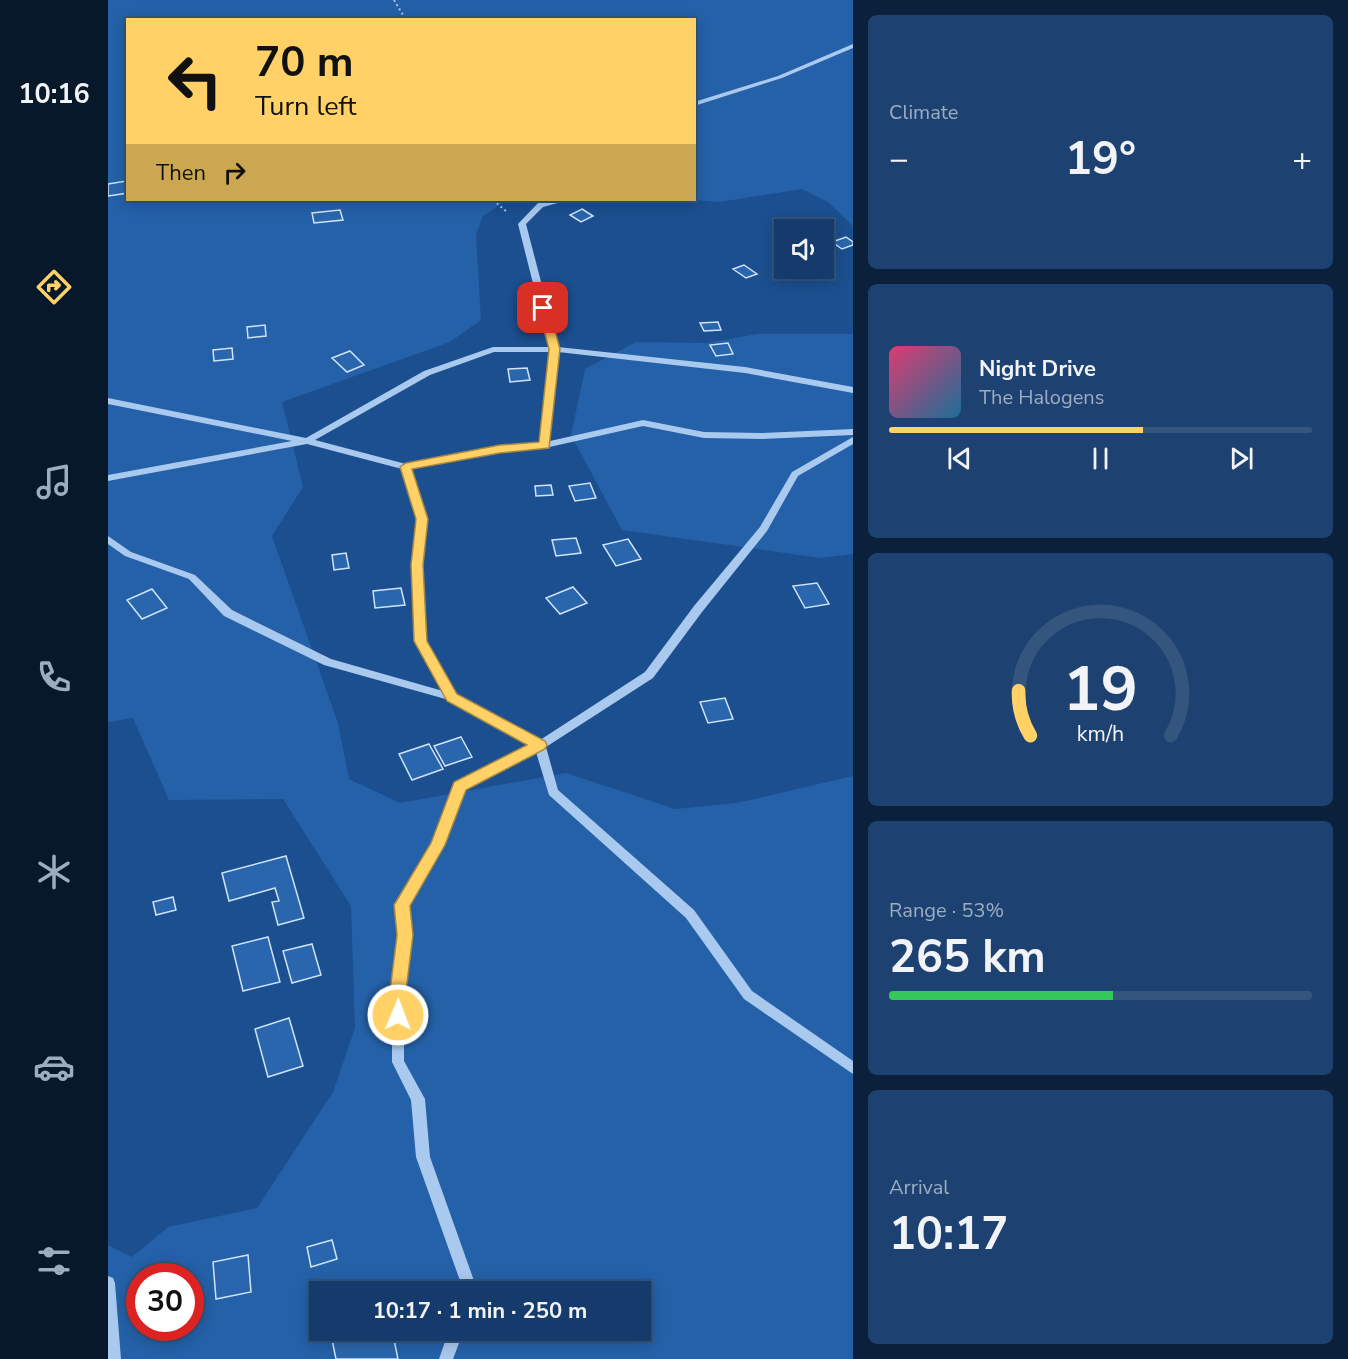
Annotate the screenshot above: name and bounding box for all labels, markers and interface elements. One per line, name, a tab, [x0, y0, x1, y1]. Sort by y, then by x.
text: 70 m	[255, 34, 354, 91]
icon: left	[156, 42, 234, 120]
text: 10:16	[18, 76, 90, 113]
text: Turn left	[255, 88, 356, 125]
text: Climate	[889, 99, 958, 126]
text: 19°	[1065, 129, 1136, 190]
text: −	[889, 137, 909, 182]
text: +	[1292, 137, 1312, 182]
icon: right	[218, 156, 251, 189]
text: Then	[156, 158, 206, 188]
map controls	[774, 219, 834, 279]
button: sound	[774, 219, 834, 279]
icon: directions	[33, 266, 75, 308]
pin	[517, 282, 568, 333]
icon: arrive	[526, 291, 559, 324]
text: Night Drive	[979, 354, 1096, 384]
text: The Halogens	[979, 384, 1104, 411]
icon: previous	[943, 442, 976, 475]
icon: pause	[1084, 442, 1117, 475]
icon: next	[1225, 442, 1258, 475]
icon: music	[33, 461, 75, 503]
text: 19	[1063, 648, 1138, 733]
icon: phone	[33, 656, 75, 698]
text: km/h	[1077, 720, 1124, 750]
icon: climate	[33, 851, 75, 893]
text: Range · 53%	[889, 897, 1004, 924]
text: 265 km	[889, 927, 1046, 988]
position arrow	[366, 983, 430, 1047]
icon: car	[33, 1046, 75, 1088]
text: Arrival	[889, 1174, 949, 1201]
text: 10:17	[889, 1204, 1008, 1265]
icon: filters	[33, 1240, 75, 1282]
speed limit sign: 30	[126, 1263, 204, 1341]
text: 10:17 · 1 min · 250 m	[373, 1296, 587, 1326]

